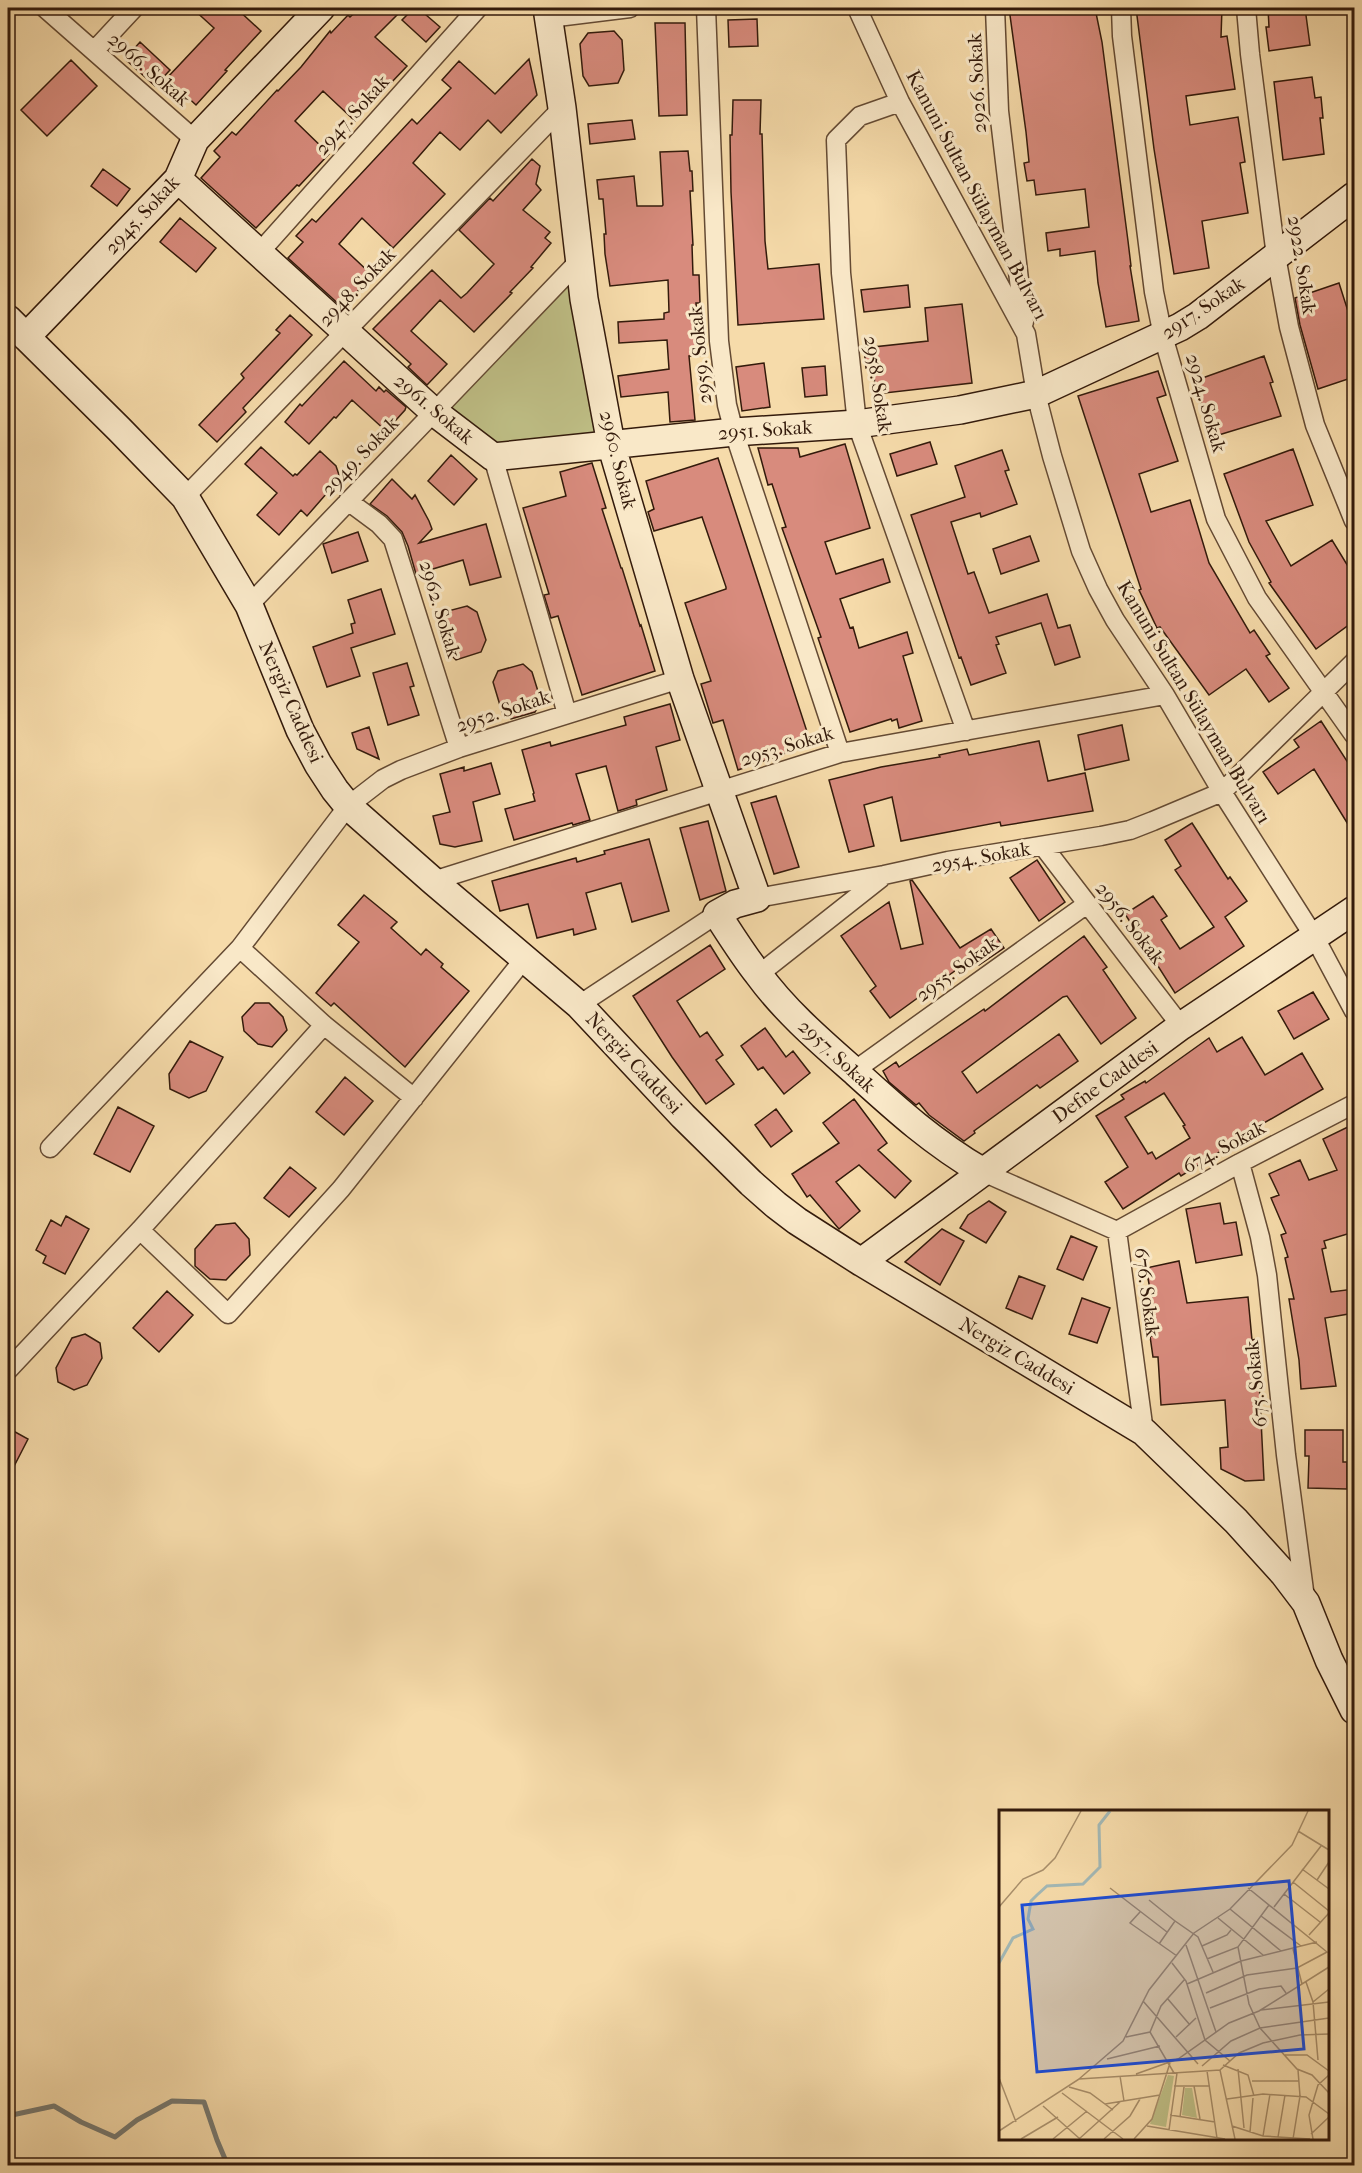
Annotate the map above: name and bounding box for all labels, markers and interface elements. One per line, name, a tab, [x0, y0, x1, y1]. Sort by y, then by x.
street label: 2966. Sokak	[103, 27, 195, 111]
street label: 2926. Sokak	[963, 32, 991, 134]
street label: Kanuni Sultan Sülayman Bulvarı	[901, 66, 1053, 324]
street label: 2947. Sokak	[310, 70, 394, 160]
street label: 2945. Sokak	[100, 171, 185, 259]
street label: 2922. Sokak	[1283, 214, 1321, 317]
street label: 2948. Sokak	[314, 242, 401, 331]
street label: 2917. Sokak	[1157, 271, 1250, 344]
street label: 2959. Sokak	[683, 304, 717, 405]
street label: 2958. Sokak	[859, 334, 897, 435]
street label: 2924. Sokak	[1181, 351, 1231, 456]
street label: 2961. Sokak	[389, 369, 479, 449]
street label: 2960. Sokak	[595, 408, 642, 512]
street label: 2949. Sokak	[317, 411, 404, 500]
street label: 2951. Sokak	[717, 415, 814, 445]
street label: 2962. Sokak	[414, 558, 466, 661]
street label: Kanuni Sultan Sülayman Bulvarı	[1112, 576, 1276, 828]
street label: Nergiz Caddesi	[254, 638, 328, 766]
street label: 2952. Sokak	[453, 685, 554, 737]
street label: 2953. Sokak	[738, 721, 837, 771]
street label: 2954. Sokak	[930, 837, 1033, 877]
street label: 2956. Sokak	[1091, 877, 1170, 969]
street label: 2955. Sokak	[911, 931, 1003, 1007]
street label: Nergiz Caddesi	[581, 1007, 687, 1119]
street label: 2957. Sokak	[794, 1015, 881, 1098]
street label: Defne Caddesi	[1048, 1036, 1162, 1128]
street label: 674. Sokak	[1179, 1115, 1270, 1178]
street label: 676. Sokak	[1129, 1246, 1165, 1339]
street label: Nergiz Caddesi	[955, 1312, 1079, 1400]
street label: 675. Sokak	[1240, 1339, 1272, 1429]
inset map	[999, 1810, 1329, 2140]

